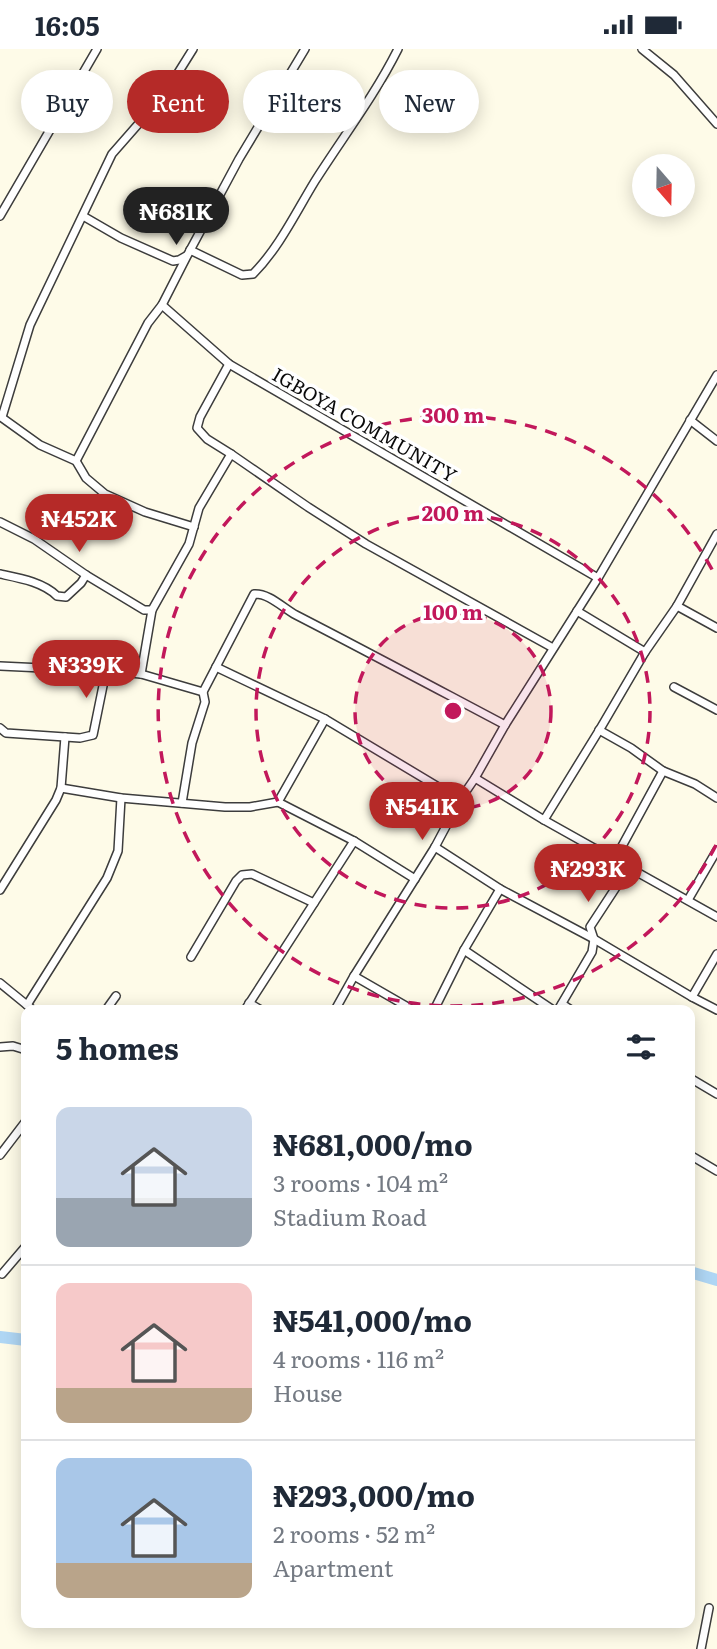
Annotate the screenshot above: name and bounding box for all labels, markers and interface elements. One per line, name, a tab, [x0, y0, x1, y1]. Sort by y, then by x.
text: 16:05	[35, 5, 100, 44]
chip: Buy	[21, 70, 113, 133]
chip: Rent	[127, 70, 229, 133]
chip: Filters	[243, 70, 365, 133]
chip: New	[379, 70, 479, 133]
north arrow	[632, 154, 695, 217]
map controls	[632, 154, 695, 217]
pin: ₦681K	[127, 187, 225, 247]
text: ₦681K	[139, 193, 213, 227]
street label: IGBOYA COMMUNITY	[267, 360, 463, 489]
text: 300 m	[422, 398, 484, 429]
pin: ₦452K	[30, 495, 128, 554]
text: 200 m	[422, 496, 484, 527]
text: ₦452K	[41, 500, 117, 534]
text: 100 m	[423, 595, 483, 626]
pin: ₦339K	[37, 641, 135, 700]
text: ₦339K	[48, 646, 124, 680]
centre of rings	[441, 699, 465, 723]
pin: ₦541K	[373, 783, 471, 842]
text: ₦541K	[385, 788, 459, 822]
pin: ₦293K	[539, 845, 637, 904]
text: ₦293K	[550, 850, 626, 884]
text: 5 homes	[56, 1025, 179, 1069]
icon: filters	[622, 1028, 660, 1066]
text: ₦681,000/mo	[273, 1121, 473, 1165]
icon: home	[112, 1135, 196, 1219]
text: 3 rooms · 104 m²	[273, 1165, 448, 1199]
text: Stadium Road	[273, 1199, 427, 1233]
text: ₦541,000/mo	[273, 1297, 472, 1341]
icon: home	[112, 1311, 196, 1395]
text: 4 rooms · 116 m²	[273, 1341, 444, 1375]
text: House	[273, 1375, 342, 1409]
text: ₦293,000/mo	[273, 1472, 475, 1516]
icon: home	[112, 1486, 196, 1570]
text: 2 rooms · 52 m²	[273, 1516, 435, 1550]
text: Apartment	[273, 1550, 393, 1584]

